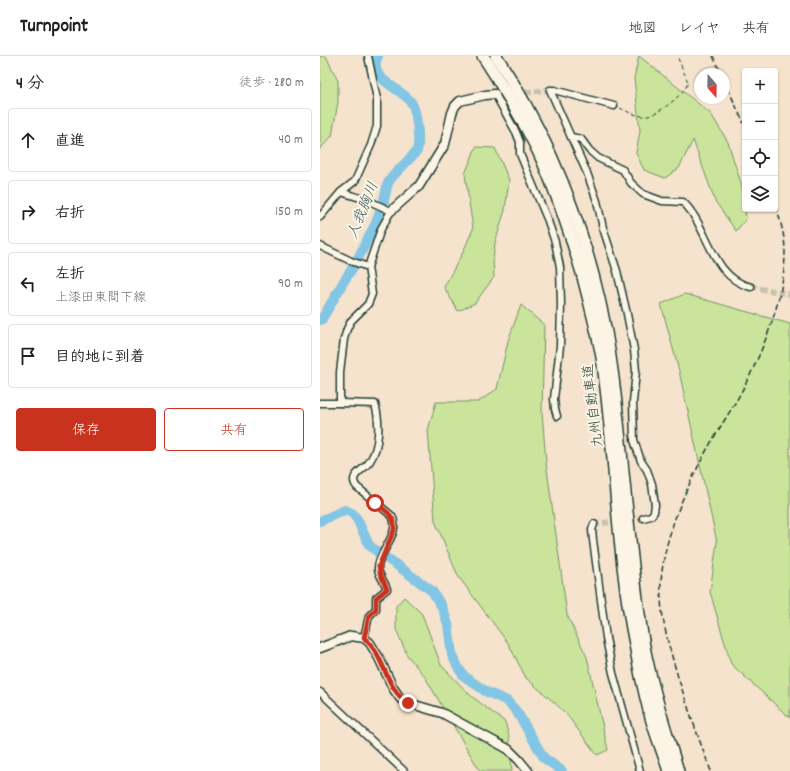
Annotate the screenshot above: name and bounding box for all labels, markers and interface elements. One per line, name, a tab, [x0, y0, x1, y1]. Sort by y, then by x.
text: Turnpoint	[20, 14, 88, 41]
text: 地図	[629, 19, 657, 39]
text: レイヤ	[679, 19, 720, 39]
text: 共有	[742, 19, 770, 39]
north arrow	[694, 68, 730, 104]
map controls	[742, 68, 778, 212]
button: +	[742, 68, 778, 104]
text: 4 分	[16, 73, 44, 97]
text: 徒歩 · 280 m	[239, 74, 304, 93]
button: −	[742, 104, 778, 140]
icon: ahead	[17, 129, 39, 151]
text: 直進	[55, 131, 85, 153]
text: 40 m	[279, 131, 303, 150]
button: locate	[742, 140, 778, 176]
button: layers	[742, 176, 778, 212]
water label: 人我胸川	[342, 179, 385, 243]
icon: right	[17, 201, 39, 223]
text: 右折	[55, 203, 85, 225]
text: 150 m	[275, 203, 303, 222]
text: 左折	[55, 264, 85, 286]
icon: left	[17, 273, 39, 295]
text: 90 m	[278, 275, 303, 294]
text: 上漆田東間下線	[55, 289, 146, 308]
icon: arrive	[17, 345, 39, 367]
text: 目的地に到着	[55, 347, 145, 369]
street label: 九州自動車道	[579, 363, 609, 449]
button: 保存	[16, 408, 156, 451]
button: 共有	[164, 408, 304, 451]
route start	[366, 494, 384, 512]
route end	[399, 694, 417, 712]

